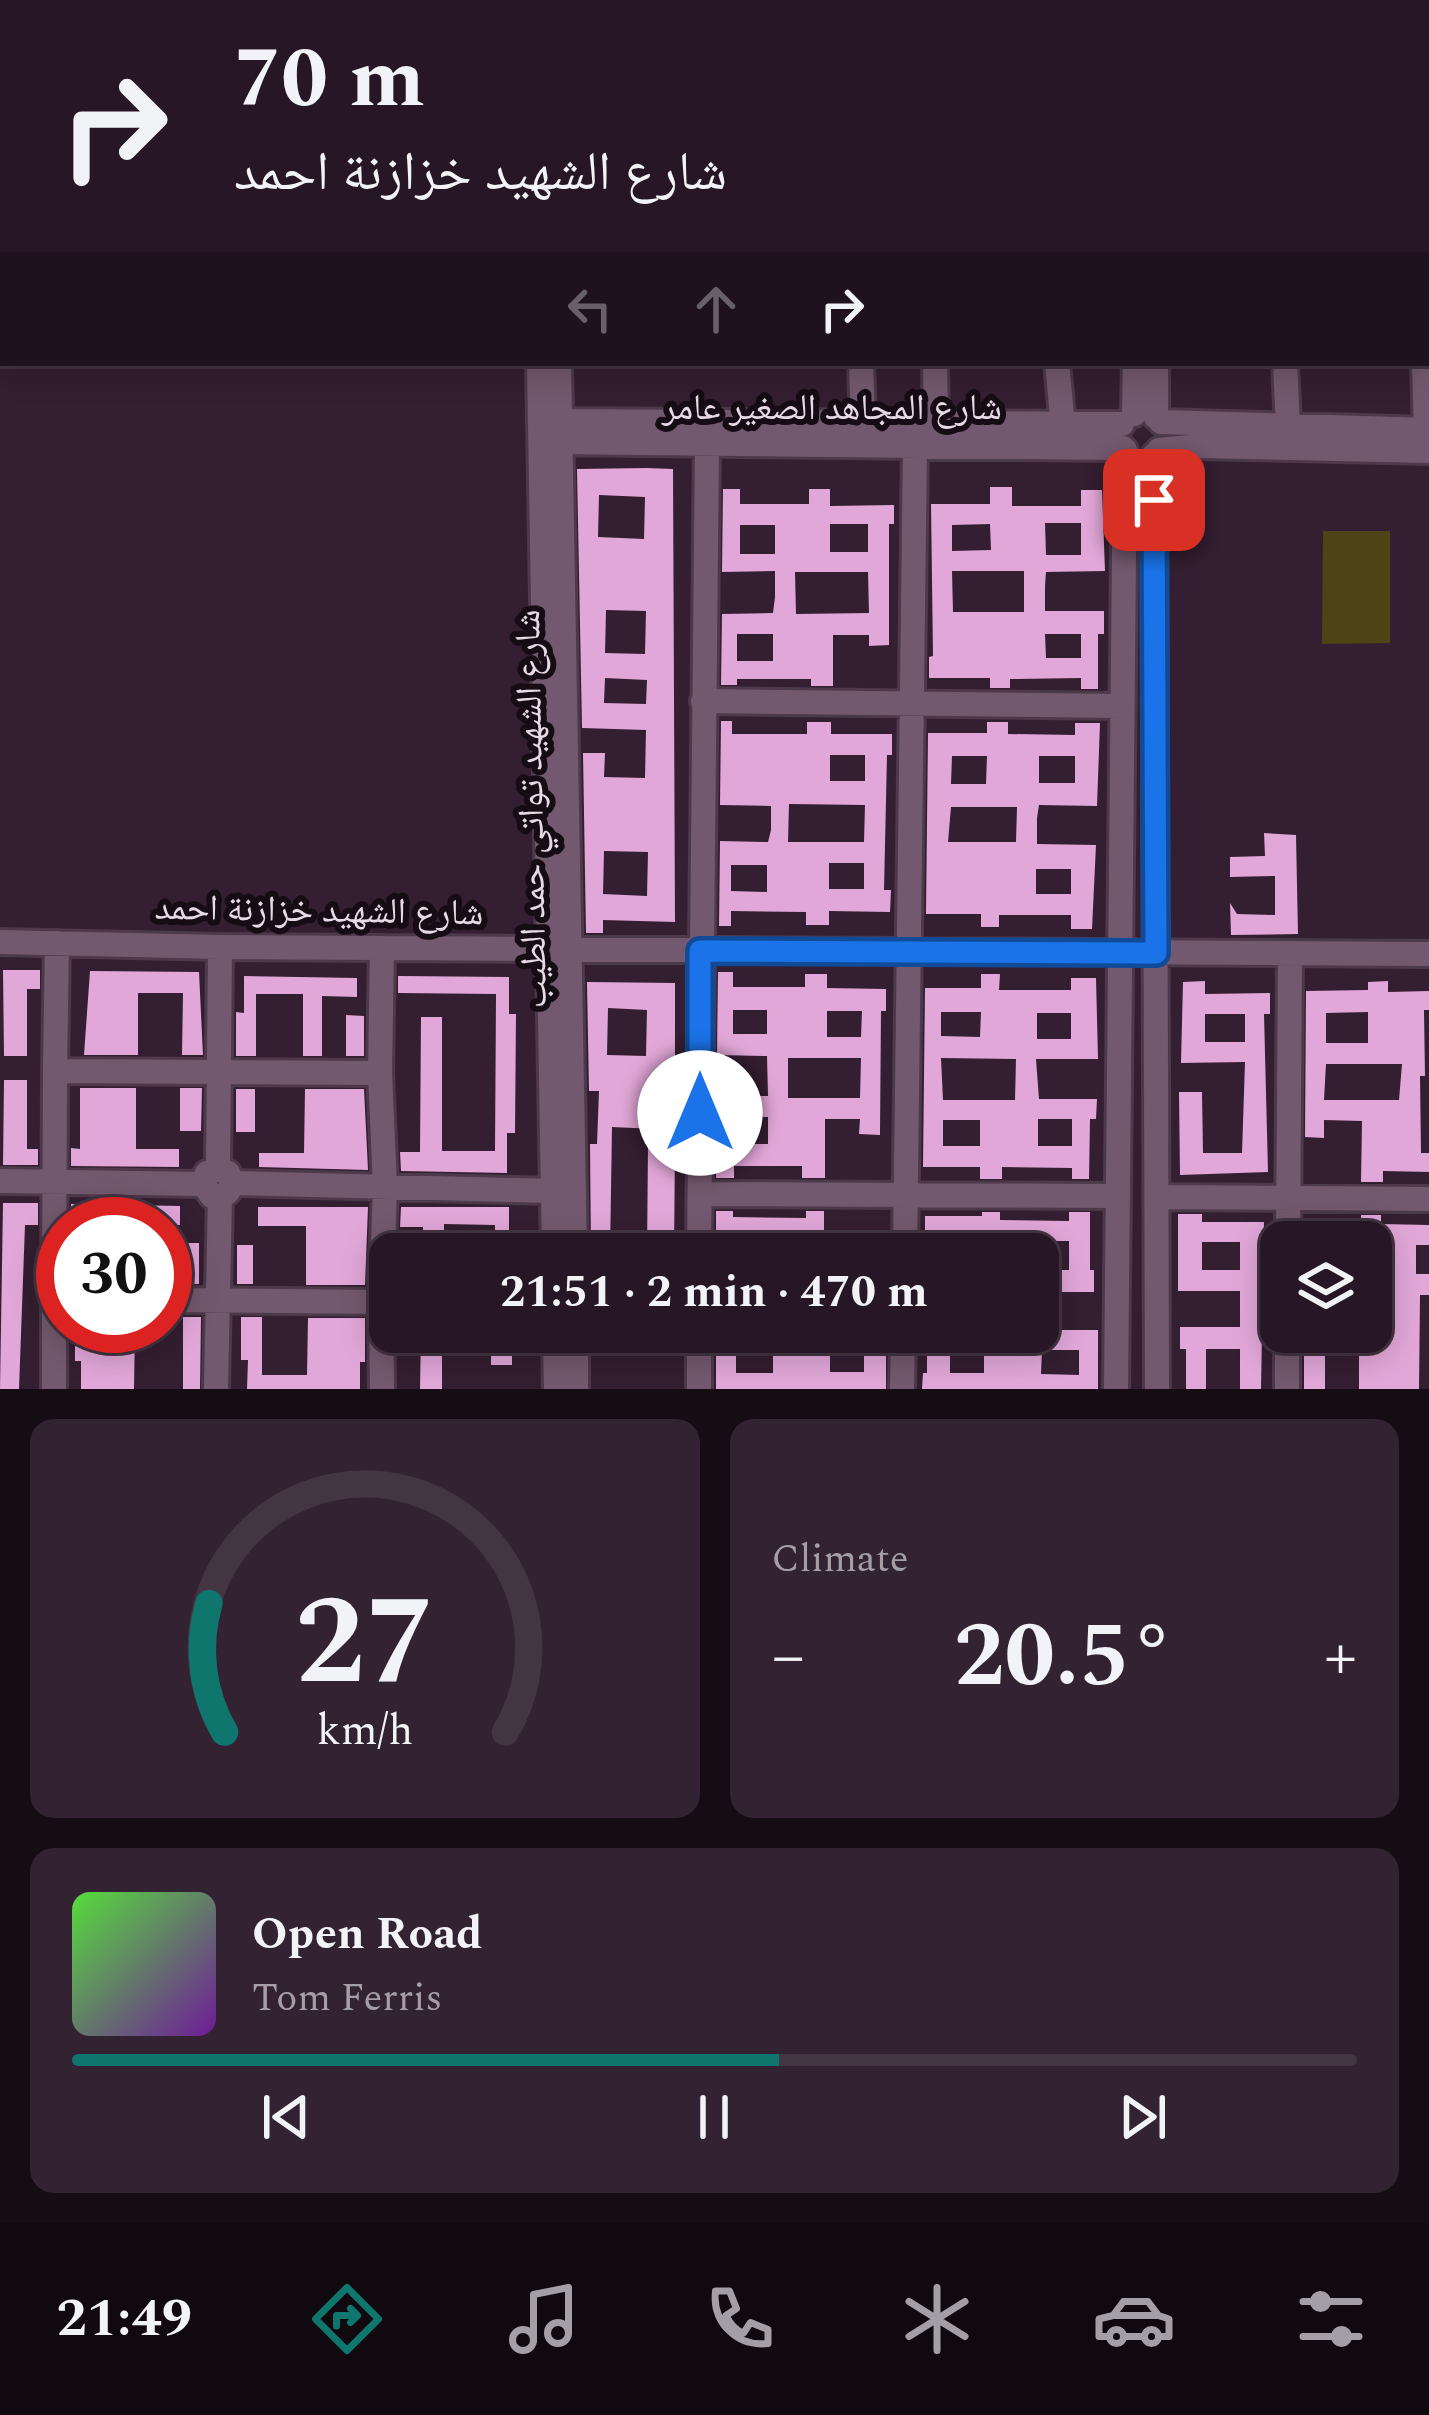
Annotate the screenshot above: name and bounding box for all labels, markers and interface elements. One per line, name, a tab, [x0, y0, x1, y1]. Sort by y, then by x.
text: 70 m	[234, 16, 425, 144]
icon: right	[36, 48, 192, 204]
text: شارع الشهيد خزازنة احمد	[234, 132, 727, 214]
icon: left	[557, 276, 623, 342]
icon: ahead	[683, 276, 749, 342]
icon: right	[809, 276, 875, 342]
street label: شارع المجاهد الصغير عامر	[661, 381, 1002, 436]
pin	[1103, 449, 1205, 551]
icon: arrive	[1121, 467, 1187, 533]
street label: شارع الشهيد تواتي حمد الطيب	[501, 609, 563, 1009]
street label: شارع الشهيد خزازنة احمد	[154, 881, 484, 941]
position arrow	[637, 1050, 763, 1176]
speed limit sign: 30	[36, 1197, 192, 1353]
map controls	[1260, 1221, 1392, 1353]
button: layers	[1260, 1221, 1392, 1353]
text: 21:51 · 2 min · 470 m	[500, 1258, 928, 1327]
text: Climate	[772, 1530, 909, 1589]
text: 27	[295, 1549, 435, 1739]
text: 20.5°	[954, 1589, 1175, 1726]
text: −	[772, 1607, 805, 1708]
text: +	[1324, 1607, 1357, 1708]
text: km/h	[316, 1698, 413, 1763]
text: Open Road	[252, 1900, 483, 1969]
text: Tom Ferris	[252, 1969, 442, 2028]
icon: previous	[253, 2084, 319, 2150]
icon: pause	[681, 2084, 747, 2150]
icon: next	[1110, 2084, 1176, 2150]
icon: directions	[305, 2277, 389, 2361]
icon: music	[502, 2277, 586, 2361]
icon: phone	[698, 2277, 782, 2361]
icon: climate	[895, 2277, 979, 2361]
icon: car	[1092, 2277, 1176, 2361]
icon: filters	[1289, 2277, 1373, 2361]
text: 21:49	[56, 2278, 192, 2360]

